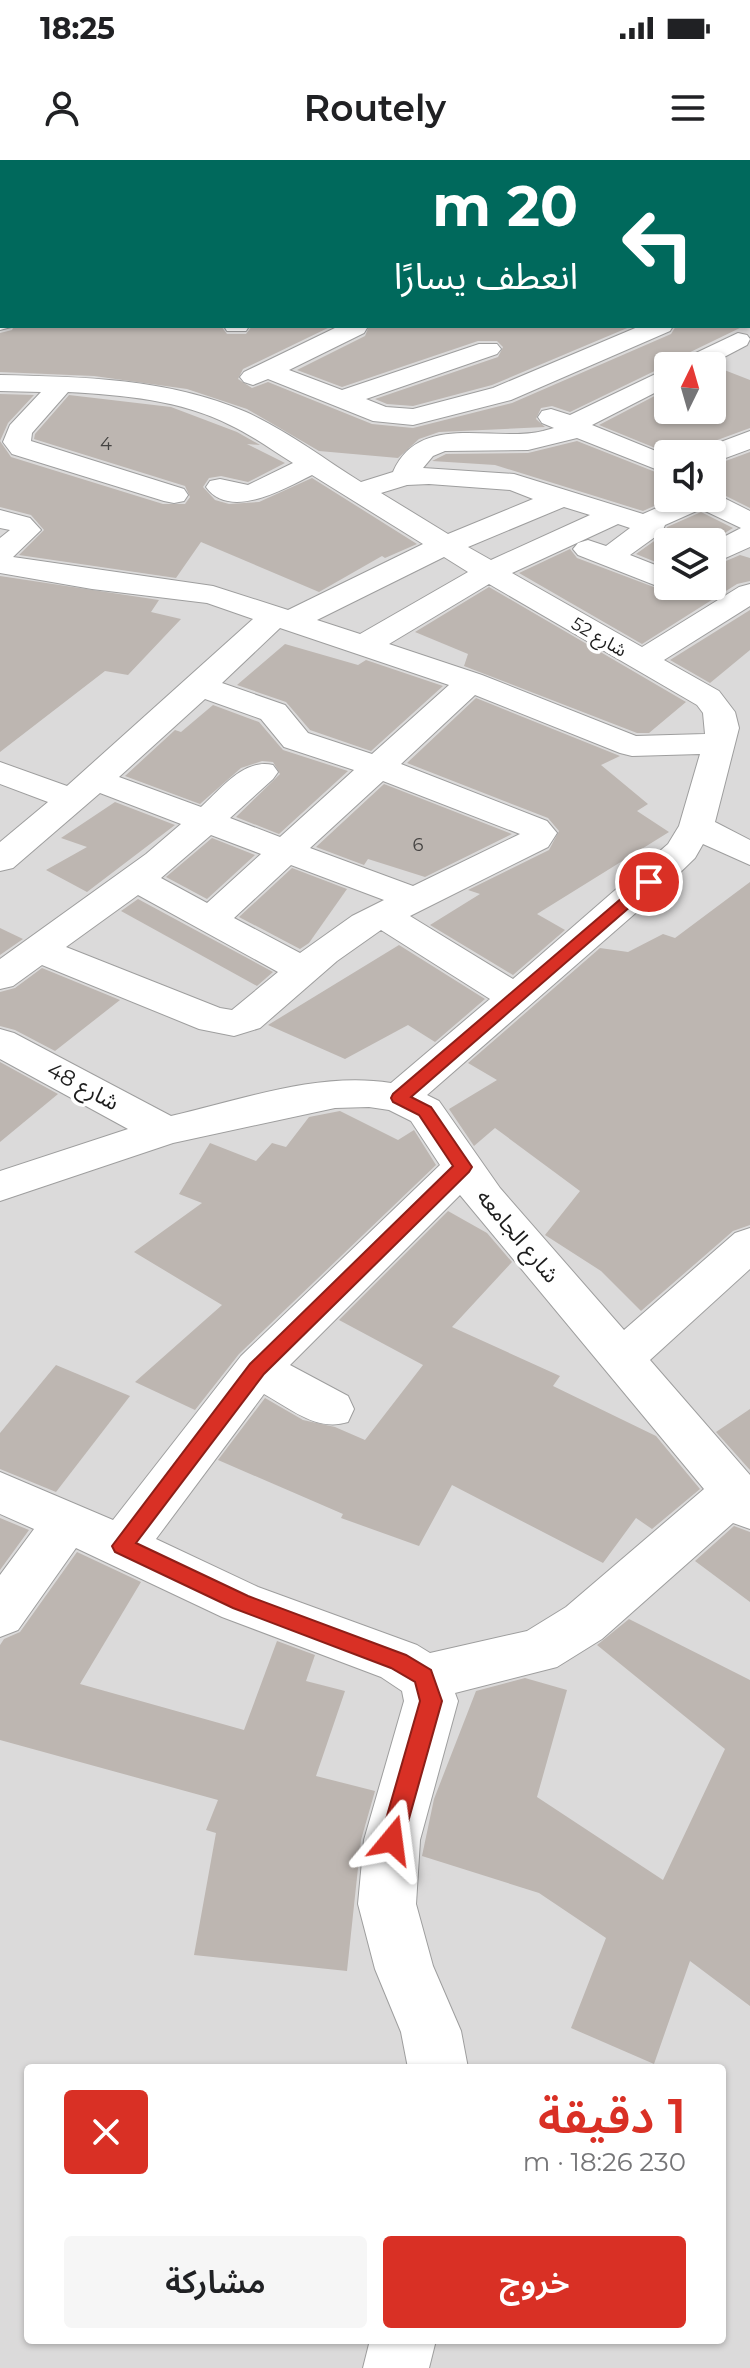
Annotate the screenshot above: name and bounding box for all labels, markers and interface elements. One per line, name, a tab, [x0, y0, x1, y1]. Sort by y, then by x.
text: 18:25	[40, 10, 115, 47]
icon: person	[40, 86, 84, 130]
text: Routely	[304, 86, 446, 130]
icon: menu	[666, 86, 710, 130]
text: 20 m	[432, 172, 578, 240]
icon: left	[606, 192, 710, 296]
text: انعطف يسارًا	[394, 254, 578, 298]
north arrow	[654, 352, 726, 424]
map controls	[654, 352, 726, 600]
house number: 4	[100, 433, 112, 455]
button: sound	[654, 440, 726, 512]
button: layers	[654, 528, 726, 600]
street label: شارع 52	[566, 612, 631, 664]
house number: 6	[413, 834, 424, 856]
pin	[615, 848, 683, 916]
icon: arrive	[627, 860, 671, 904]
street label: شارع 48	[41, 1056, 124, 1119]
street label: شارع الجامعه	[469, 1184, 565, 1290]
position arrow	[350, 1798, 434, 1882]
text: 1 دقيقة	[538, 2087, 686, 2145]
button: close	[64, 2090, 148, 2174]
text: 230 m · 18:26	[523, 2146, 686, 2178]
button: مشاركة	[64, 2236, 367, 2328]
button: خروج	[383, 2236, 686, 2328]

